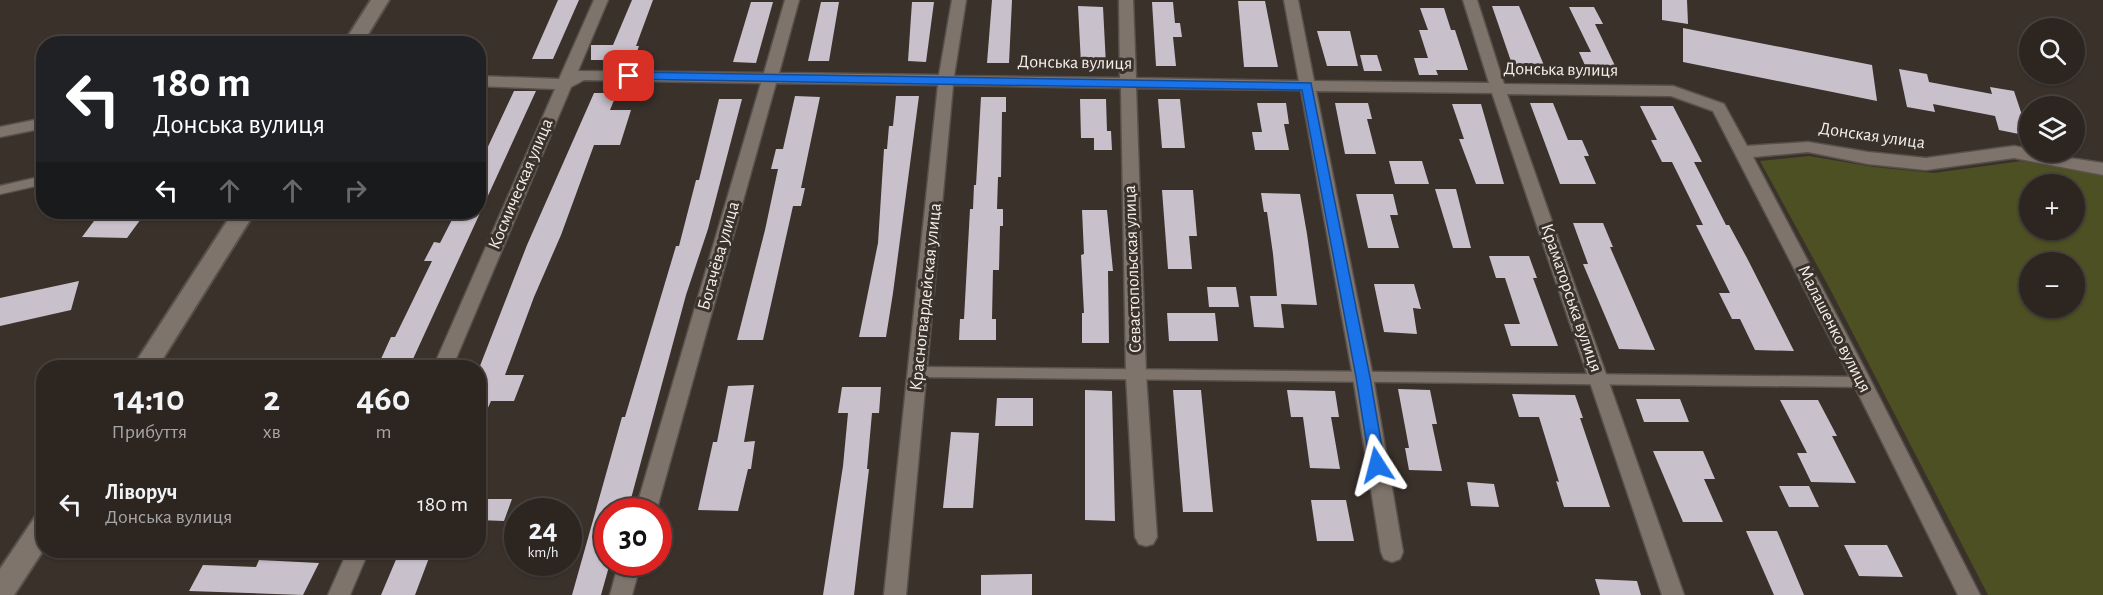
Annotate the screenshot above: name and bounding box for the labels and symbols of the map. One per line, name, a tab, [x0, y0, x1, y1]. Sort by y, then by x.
pin	[603, 50, 654, 101]
street label: Донська вулиця	[1018, 53, 1132, 73]
street label: Донська вулиця	[1504, 60, 1618, 80]
street label: Космическая улица	[485, 116, 557, 252]
street label: Донская улица	[1818, 120, 1926, 152]
street label: Севастопольская улица	[1121, 185, 1145, 353]
street label: Богачёва улица	[695, 200, 743, 312]
street label: Красногвардейская улица	[907, 202, 945, 392]
street label: Краматорська вулиця	[1537, 222, 1605, 374]
street label: Малашенко вулиця	[1794, 262, 1874, 396]
position arrow	[1345, 433, 1409, 497]
speed limit sign: 30	[594, 498, 672, 576]

